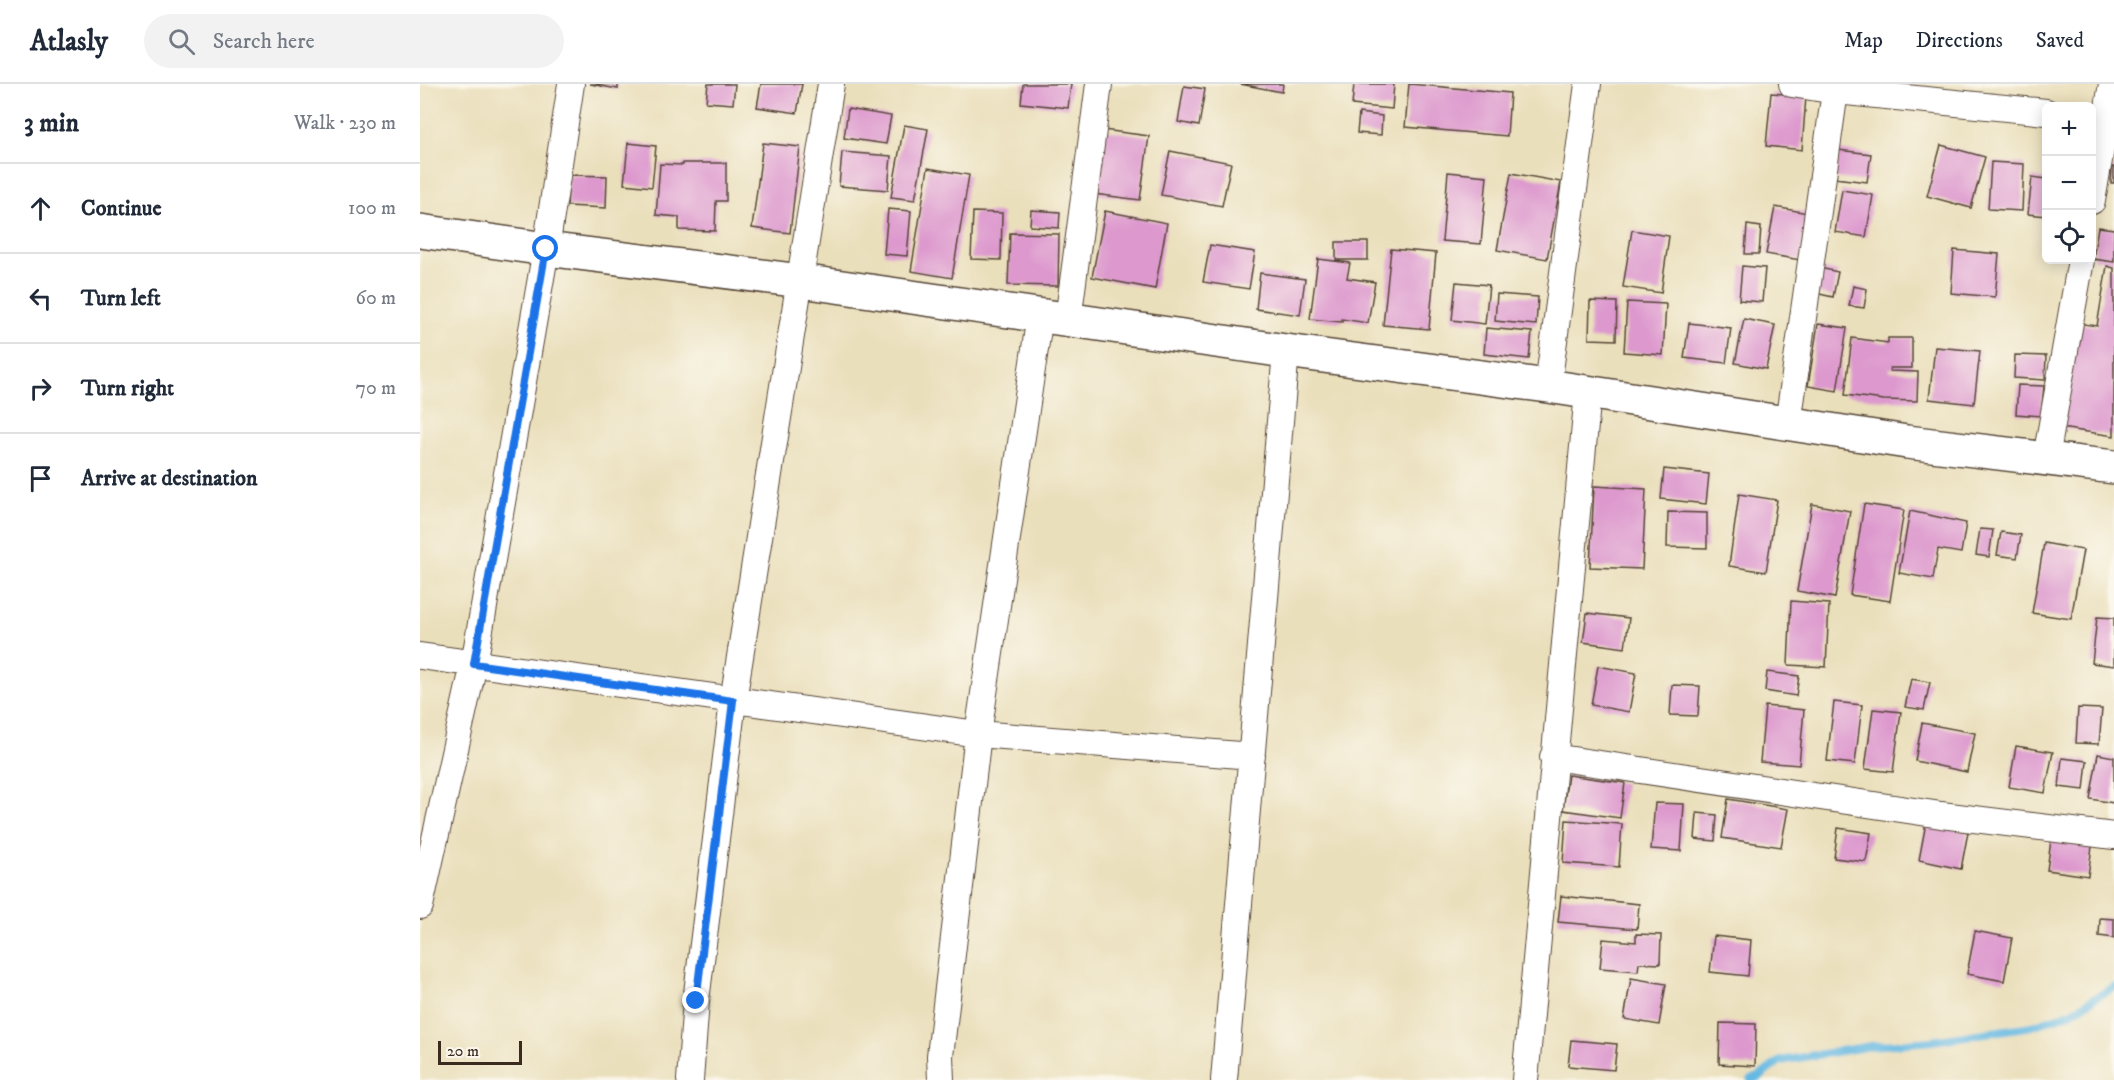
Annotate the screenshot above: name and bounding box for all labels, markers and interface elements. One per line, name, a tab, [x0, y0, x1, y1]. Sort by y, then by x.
search box	[144, 14, 564, 68]
text: Atlasly	[30, 24, 108, 59]
icon: search	[165, 25, 198, 58]
text: Search here	[213, 28, 315, 55]
text: Map	[1844, 28, 1883, 54]
text: Directions	[1916, 28, 2003, 54]
text: Saved	[2036, 28, 2084, 54]
map controls	[2042, 102, 2096, 264]
button: +	[2042, 102, 2096, 156]
text: 3 min	[24, 107, 79, 140]
text: Walk · 230 m	[294, 111, 396, 136]
button: −	[2042, 156, 2096, 210]
icon: ahead	[24, 192, 57, 225]
text: Continue	[81, 195, 162, 222]
text: 100 m	[348, 196, 396, 221]
button: locate	[2042, 210, 2096, 264]
route start	[532, 235, 558, 261]
icon: left	[24, 282, 57, 315]
text: Turn left	[81, 285, 161, 312]
text: 60 m	[356, 286, 396, 311]
icon: right	[24, 372, 57, 405]
text: Turn right	[81, 375, 174, 402]
text: 70 m	[355, 376, 396, 401]
icon: arrive	[24, 462, 57, 495]
text: Arrive at destination	[81, 465, 258, 492]
route end	[682, 987, 708, 1013]
scale bar	[438, 1038, 522, 1066]
text: 20 m	[447, 1041, 479, 1061]

